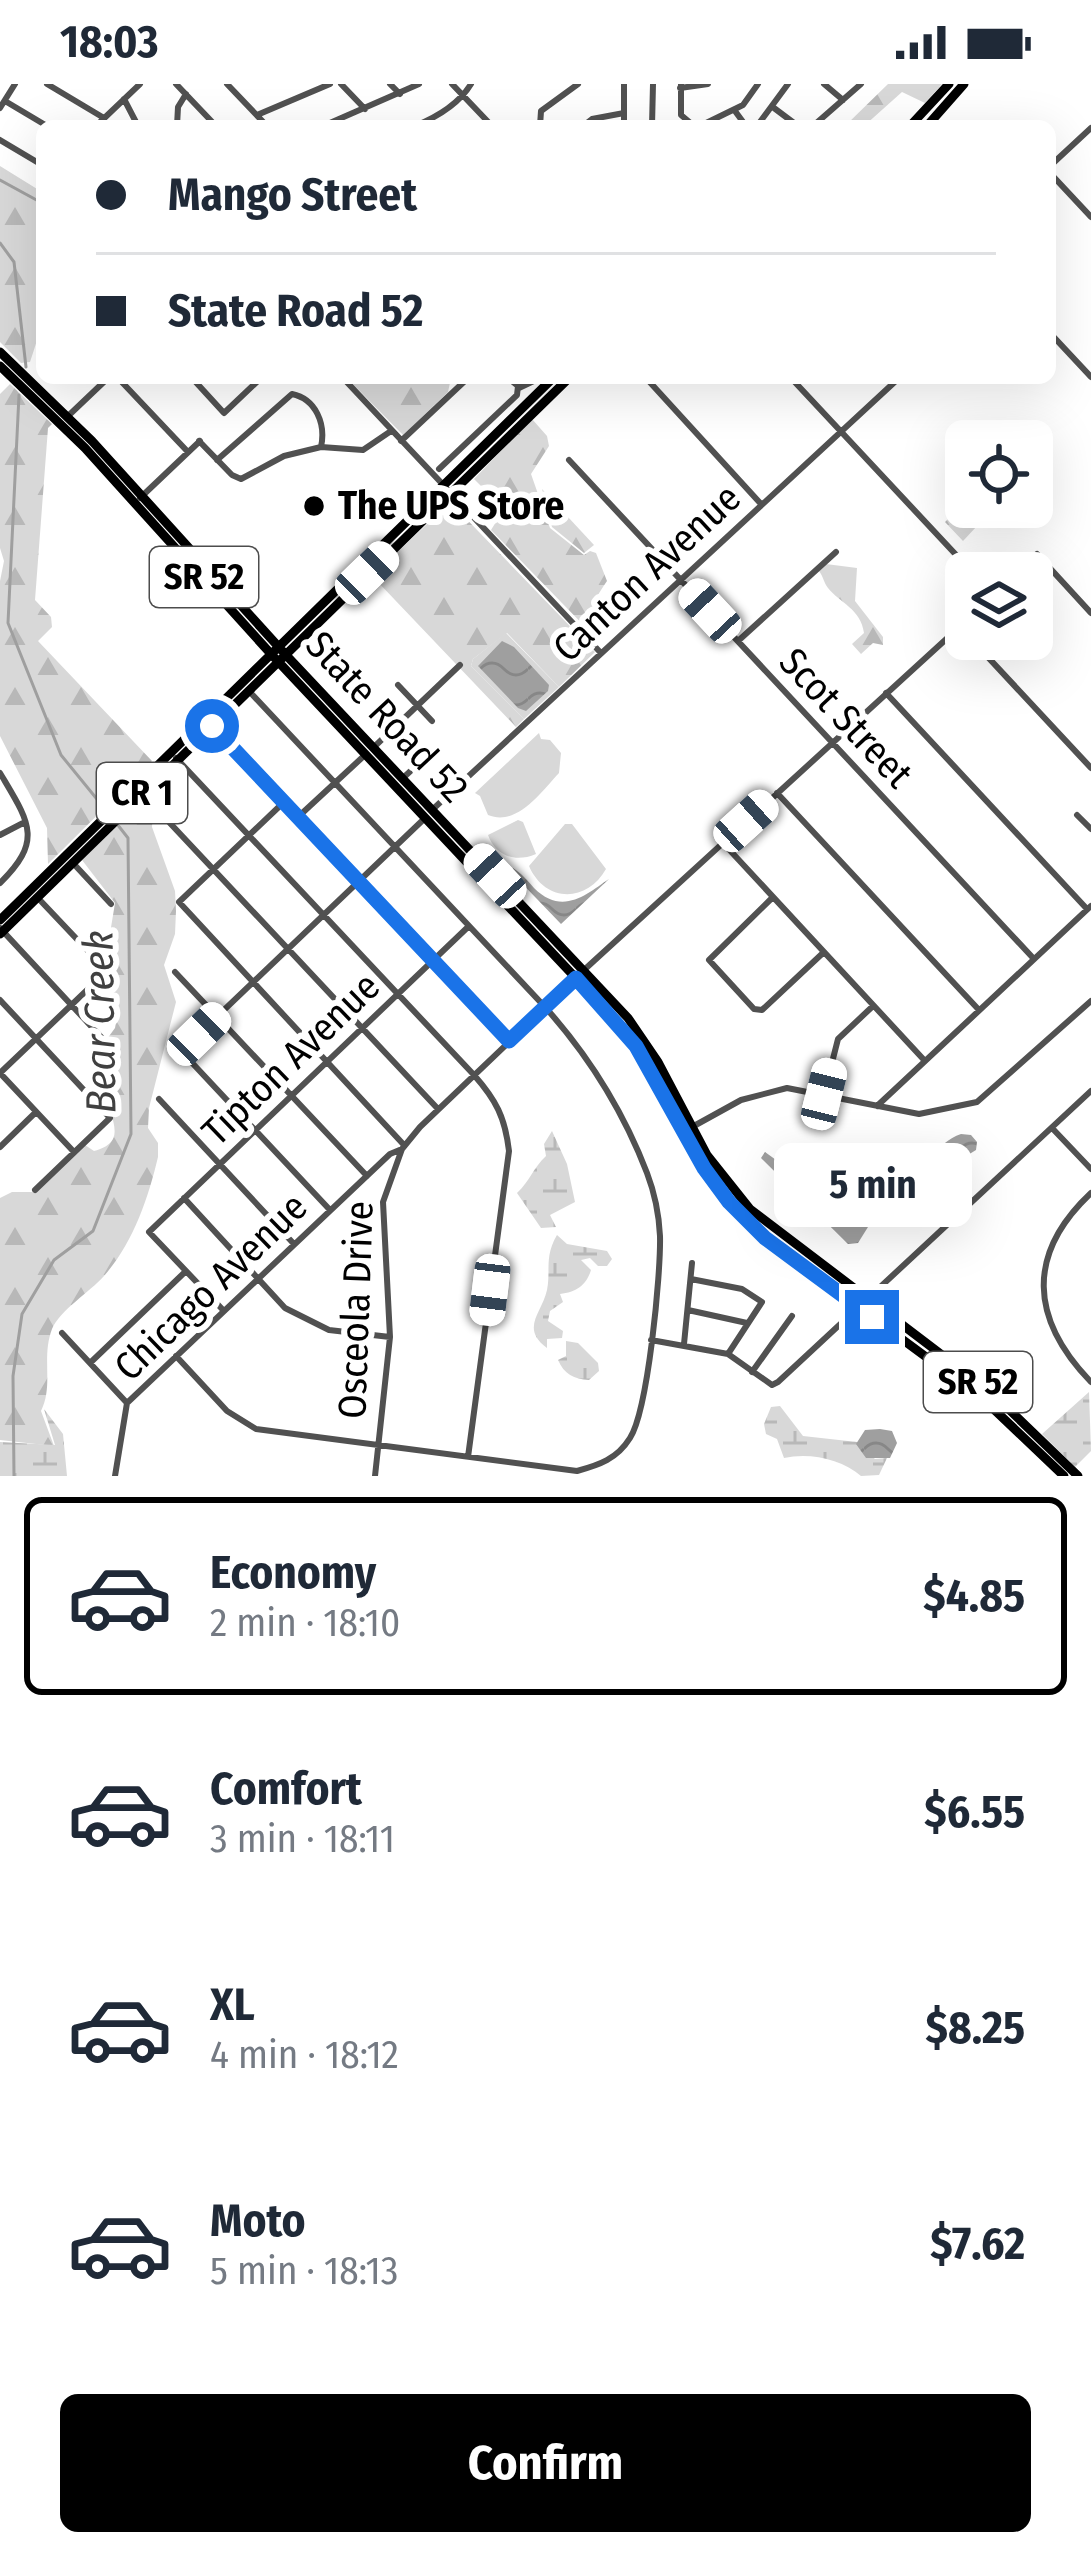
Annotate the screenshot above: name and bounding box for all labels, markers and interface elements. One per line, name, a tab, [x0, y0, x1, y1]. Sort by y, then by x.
text: 18:03	[60, 15, 159, 69]
text: Mango Street	[168, 168, 417, 222]
text: State Road 52	[168, 284, 423, 338]
map controls	[945, 420, 1053, 660]
button: locate	[945, 420, 1053, 528]
street label: Canton Avenue	[544, 475, 750, 671]
place label: The UPS Store	[338, 483, 564, 529]
marker: The UPS Store	[301, 493, 327, 519]
car	[329, 535, 405, 611]
road number: SR 52	[150, 547, 258, 607]
button: layers	[945, 552, 1053, 660]
car	[672, 572, 748, 650]
street label: State Road 52	[296, 622, 478, 812]
street label: Scot Street	[770, 639, 922, 797]
route start	[185, 699, 239, 753]
road number: CR 1	[97, 763, 187, 823]
car	[707, 784, 785, 858]
car	[457, 837, 533, 915]
water label: Bear Creek	[73, 930, 127, 1114]
street label: Tipton Avenue	[193, 963, 389, 1155]
car	[161, 996, 237, 1072]
car	[798, 1055, 850, 1133]
callout: 5 min	[773, 1143, 971, 1227]
text: 5 min	[829, 1162, 917, 1208]
street label: Chicago Avenue	[105, 1184, 317, 1390]
street label: Osceola Drive	[329, 1200, 383, 1420]
car	[468, 1252, 512, 1328]
route end	[845, 1290, 899, 1344]
road number: SR 52	[924, 1352, 1032, 1412]
icon: car	[66, 1542, 174, 1650]
text: Economy	[210, 1546, 376, 1600]
text: $4.85	[923, 1569, 1025, 1623]
text: 2 min · 18:10	[210, 1600, 400, 1646]
icon: car	[66, 1758, 174, 1866]
text: Comfort	[210, 1762, 362, 1816]
text: $6.55	[924, 1785, 1025, 1839]
text: 3 min · 18:11	[210, 1816, 395, 1862]
icon: car	[66, 1974, 174, 2082]
text: XL	[210, 1978, 255, 2032]
text: $8.25	[926, 2001, 1025, 2055]
text: 4 min · 18:12	[210, 2032, 399, 2078]
icon: car	[66, 2190, 174, 2298]
text: Moto	[210, 2194, 306, 2248]
text: $7.62	[930, 2217, 1025, 2271]
text: 5 min · 18:13	[210, 2248, 398, 2294]
button: Confirm	[60, 2394, 1031, 2532]

